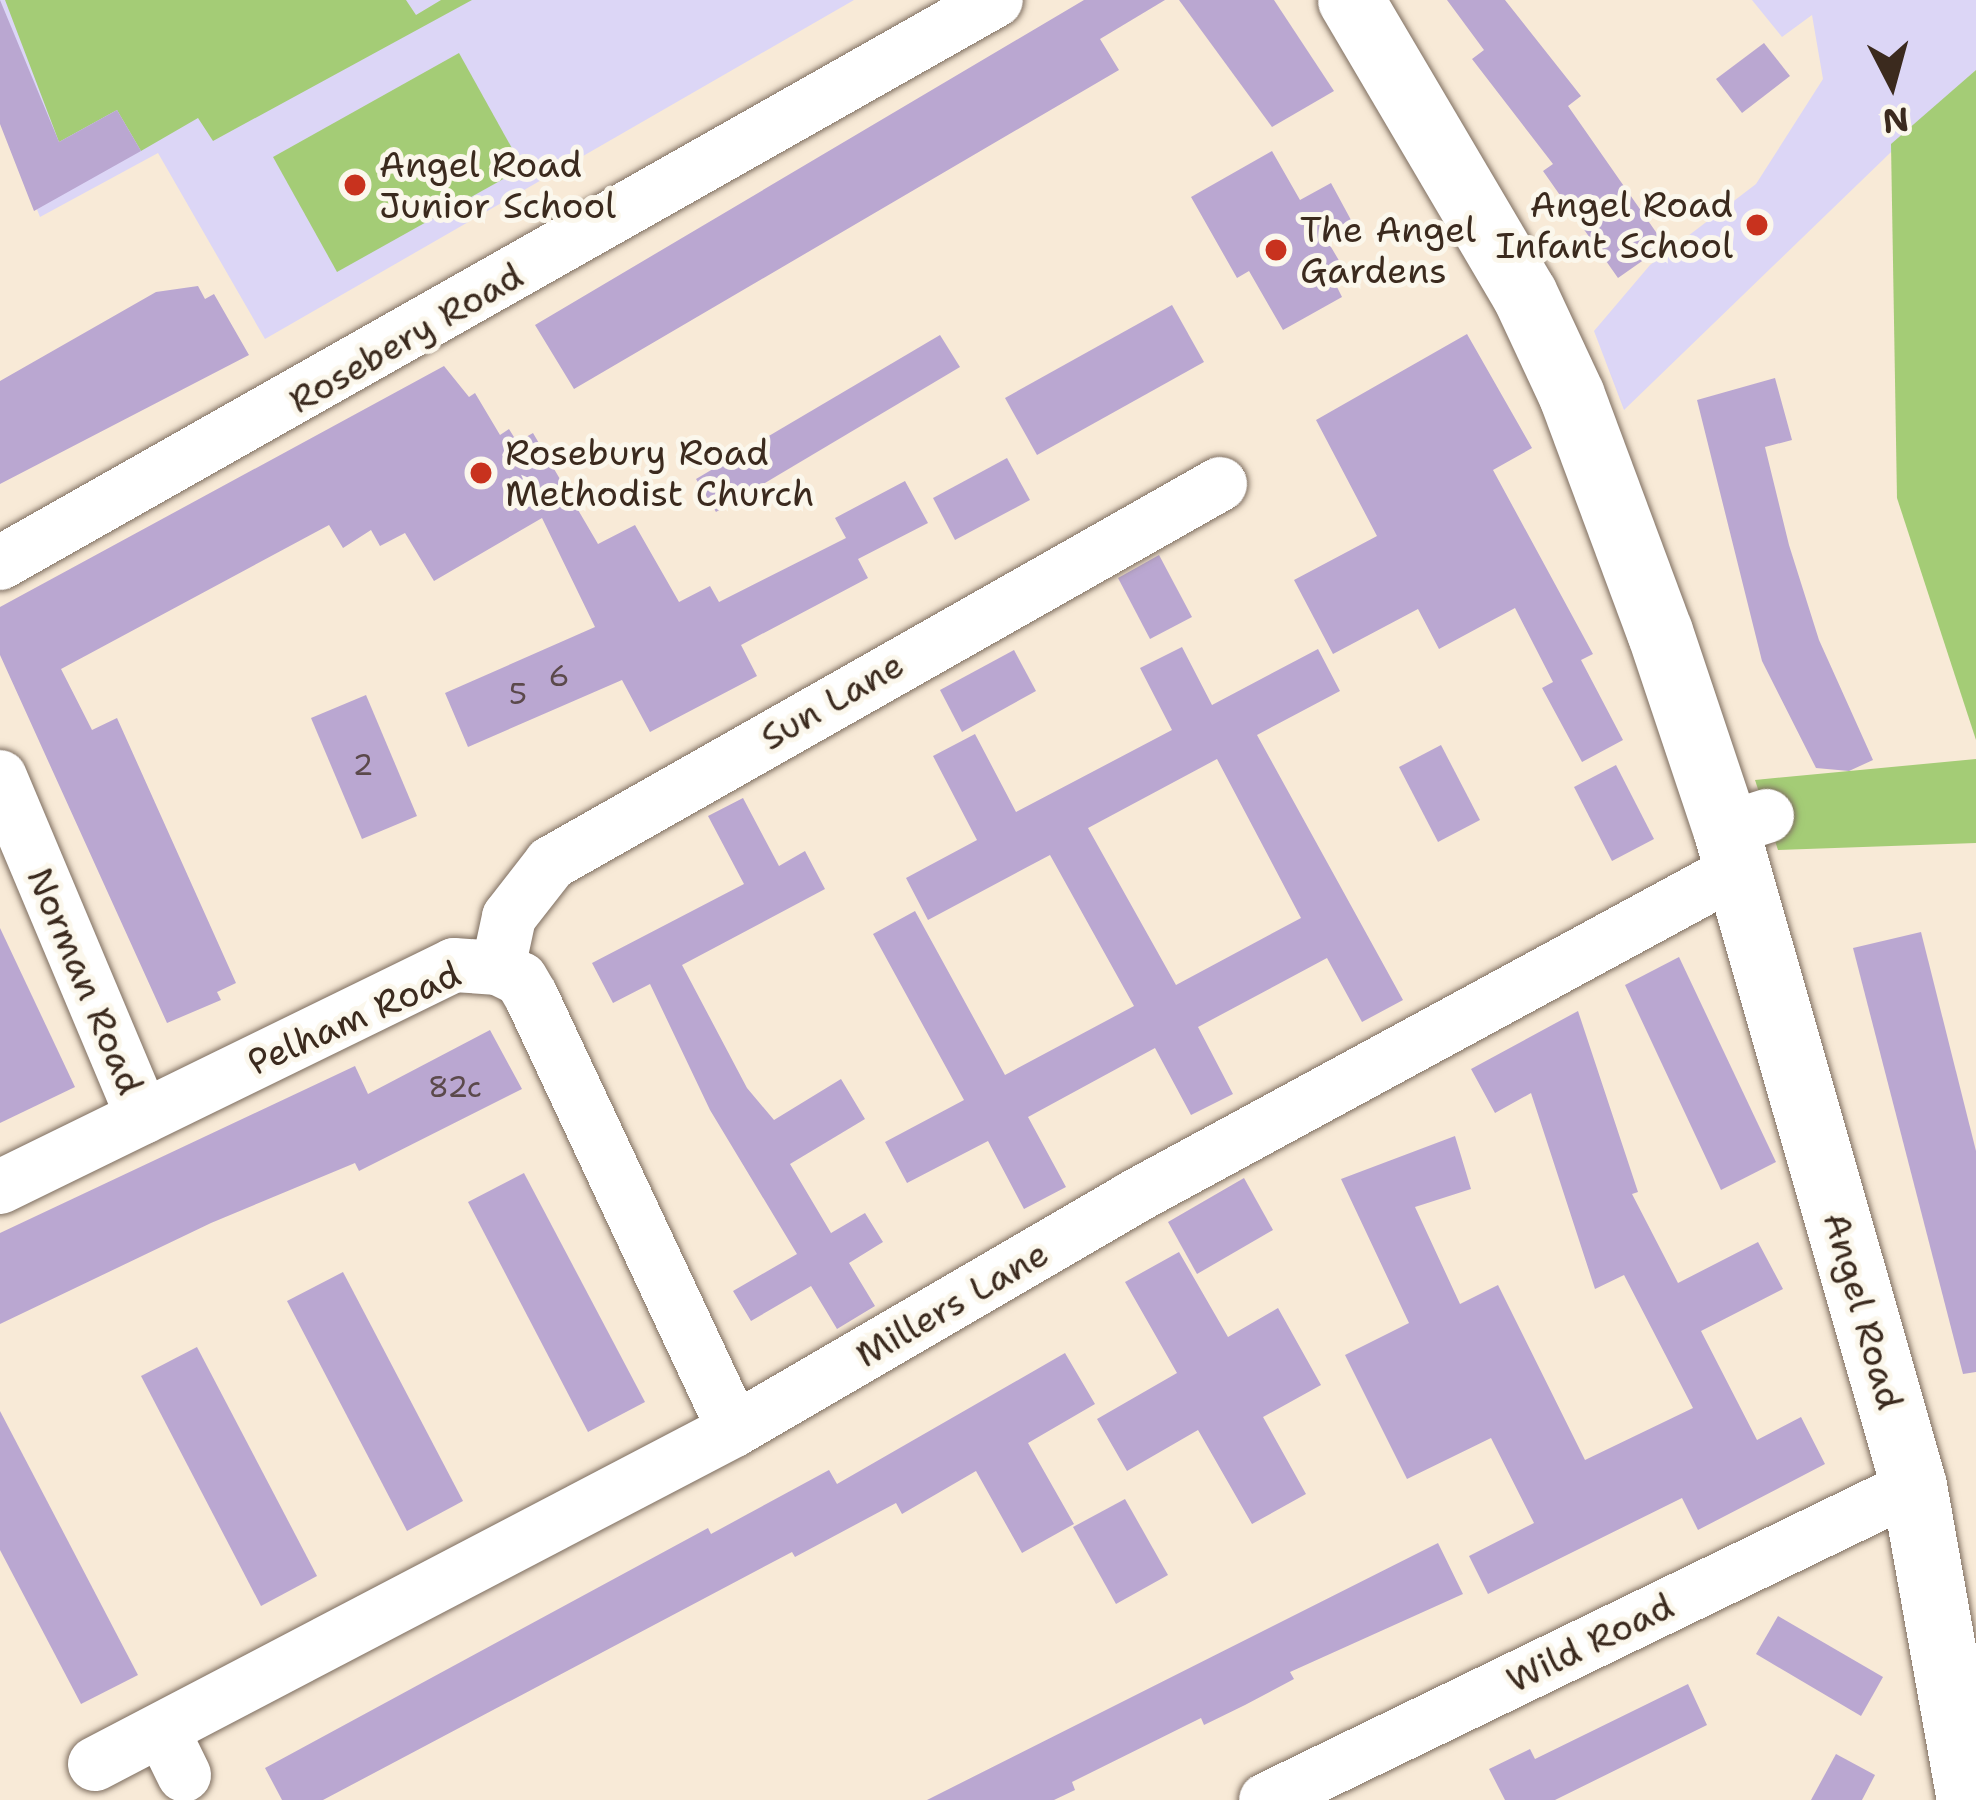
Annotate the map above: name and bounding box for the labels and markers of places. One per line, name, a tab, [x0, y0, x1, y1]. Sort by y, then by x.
place label: Angel Road Junior School	[379, 142, 616, 227]
marker: Angel Road Junior School	[342, 172, 368, 198]
place label: Angel Road Infant School	[1496, 182, 1733, 267]
place label: The Angel Gardens	[1300, 207, 1476, 292]
marker: Angel Road Infant School	[1744, 212, 1770, 238]
marker: The Angel Gardens	[1263, 237, 1289, 263]
place label: Rosebury Road Methodist Church	[505, 430, 814, 515]
marker: Rosebury Road Methodist Church	[468, 460, 494, 486]

